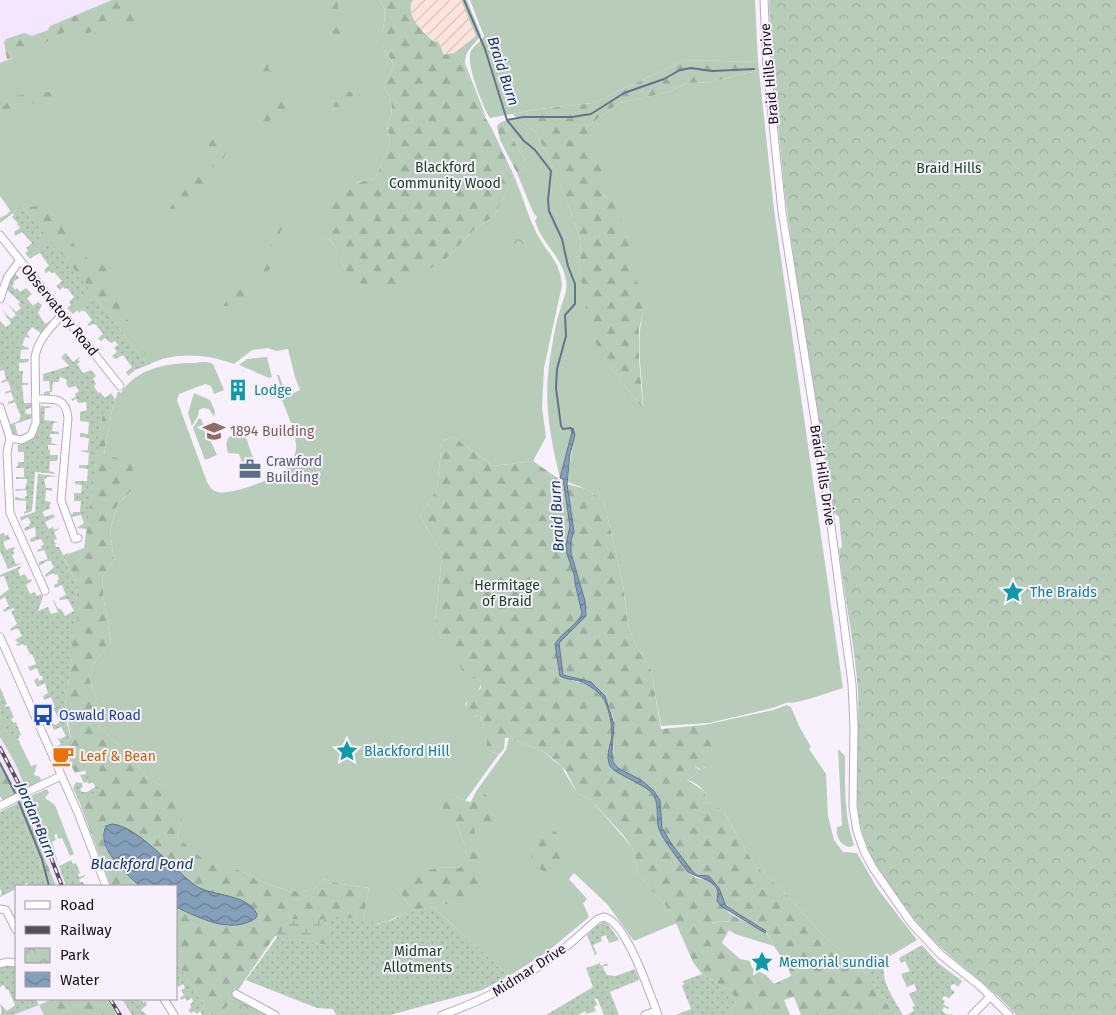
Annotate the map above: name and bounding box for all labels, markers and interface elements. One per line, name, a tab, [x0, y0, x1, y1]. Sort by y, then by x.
street label: Braid Hills Drive	[757, 22, 782, 125]
water label: Braid Burn	[483, 34, 523, 108]
park label: Blackford Community Wood	[389, 159, 501, 192]
park label: Braid Hills	[916, 160, 982, 177]
street label: Observatory Road	[17, 261, 102, 360]
building icon: Lodge	[225, 377, 251, 403]
place label: Lodge	[254, 382, 292, 399]
school or university icon: 1894 Building	[201, 418, 227, 444]
place label: 1894 Building	[230, 423, 315, 440]
street label: Braid Hills Drive	[806, 423, 839, 527]
place label: Crawford Building	[266, 453, 322, 486]
office icon: Crawford Building	[237, 456, 263, 482]
water label: Braid Burn	[546, 480, 568, 552]
park label: Hermitage of Braid	[474, 577, 540, 610]
place icon: The Braids	[1000, 579, 1026, 605]
place label: The Braids	[1030, 584, 1097, 601]
bus stop icon: Oswald Road	[30, 702, 56, 728]
place label: Oswald Road	[59, 707, 141, 724]
place icon: Blackford Hill	[334, 738, 360, 764]
cafe icon: Leaf & Bean	[50, 743, 76, 769]
place label: Blackford Hill	[364, 743, 449, 760]
place label: Leaf & Bean	[80, 748, 156, 765]
water label: Jordan Burn	[12, 779, 60, 861]
water label: Blackford Pond	[91, 855, 194, 873]
legend	[15, 885, 178, 1000]
text: Road	[60, 896, 95, 914]
text: Railway	[60, 921, 112, 939]
street label: Midmar Drive	[489, 940, 569, 1001]
park label: Midmar Allotments	[384, 943, 453, 976]
text: Park	[60, 946, 90, 964]
place icon: Memorial sundial	[749, 949, 775, 975]
place label: Memorial sundial	[779, 954, 889, 971]
text: Water	[60, 971, 99, 989]

